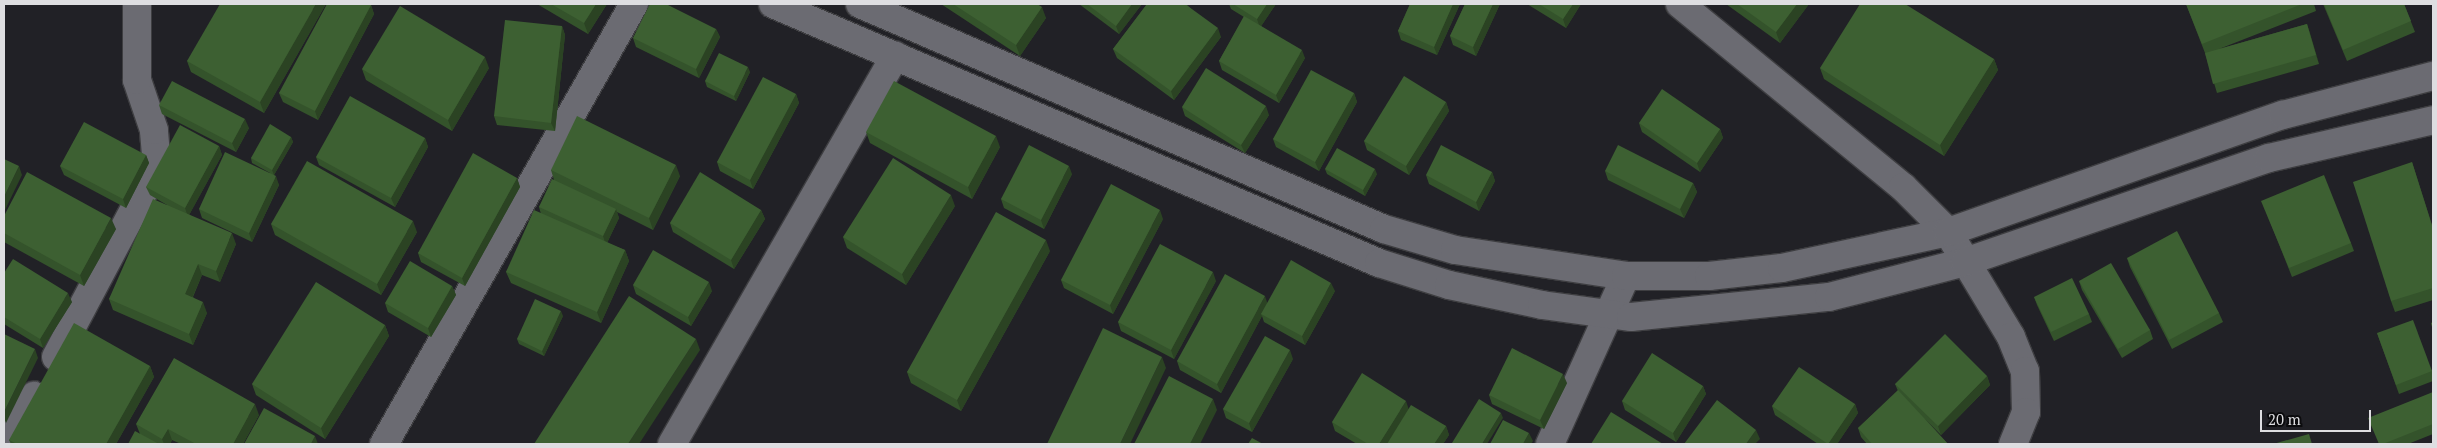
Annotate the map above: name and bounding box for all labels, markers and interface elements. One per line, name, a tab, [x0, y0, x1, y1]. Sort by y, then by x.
scale bar	[2262, 400, 2373, 432]
text: 20 m	[2268, 409, 2301, 429]

